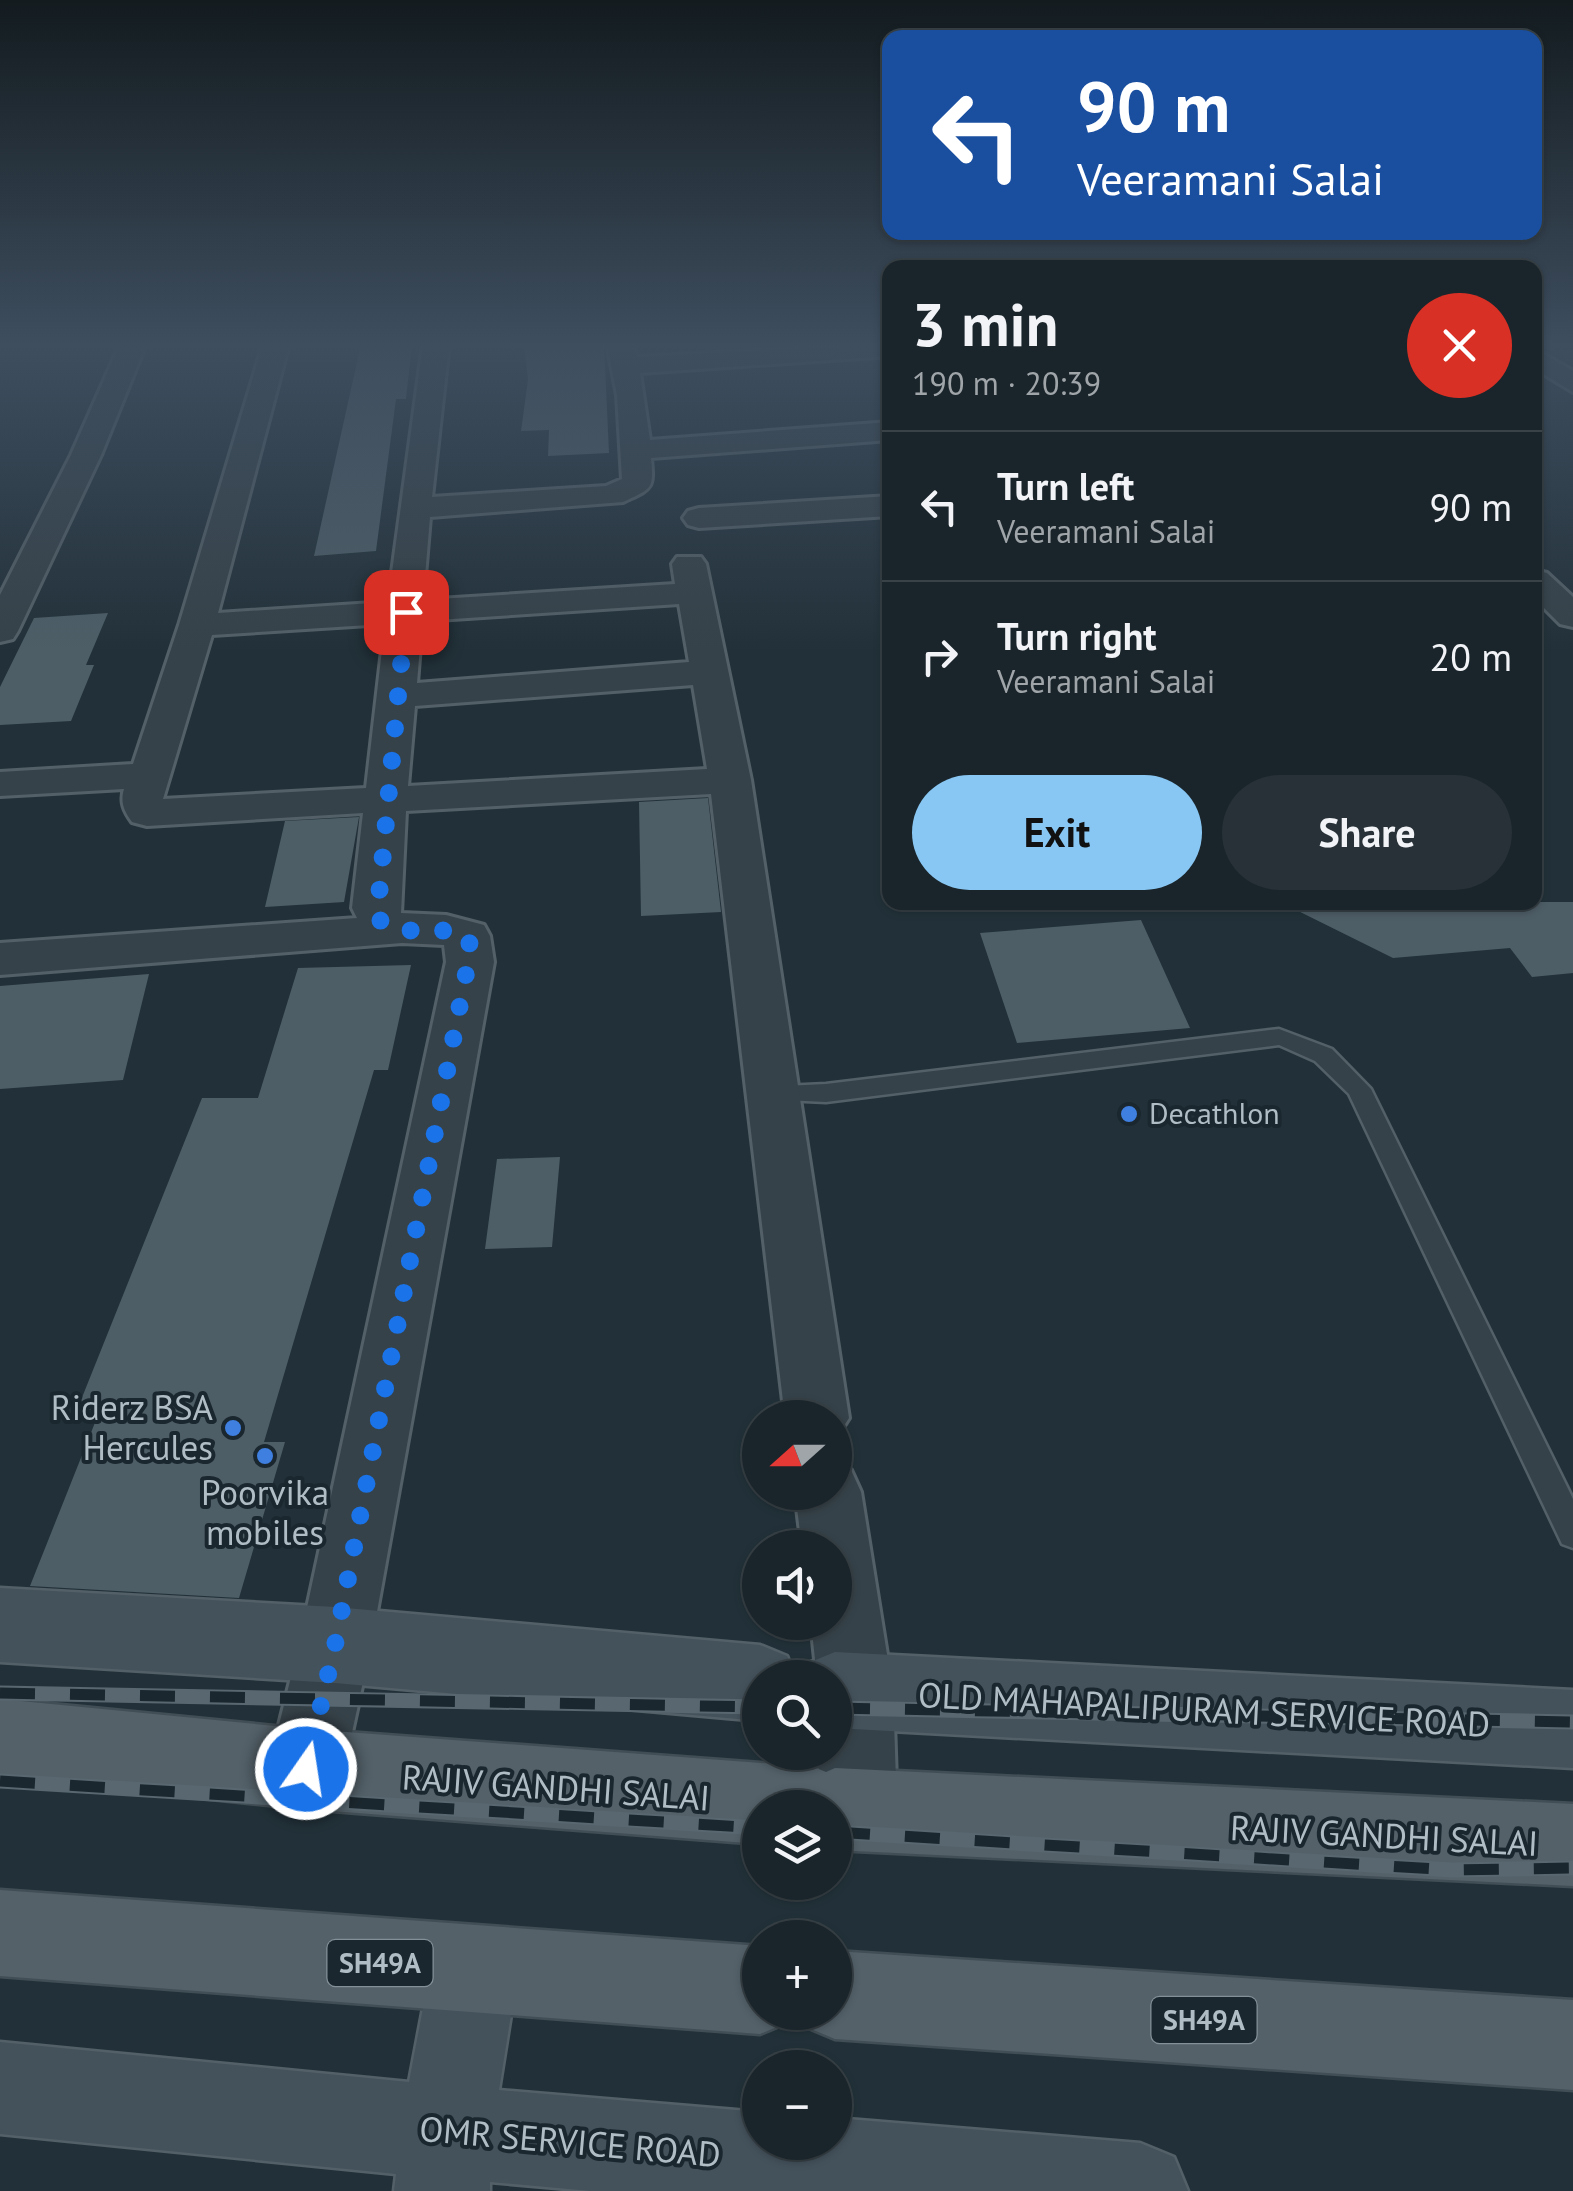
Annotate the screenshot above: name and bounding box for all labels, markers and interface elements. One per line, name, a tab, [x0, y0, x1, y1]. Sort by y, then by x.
text: 90 m	[1077, 61, 1230, 151]
icon: left	[912, 70, 1042, 200]
text: Veeramani Salai	[1077, 149, 1384, 207]
text: 3 min	[912, 285, 1058, 363]
button: close	[1407, 293, 1512, 398]
text: 190 m · 20:39	[912, 362, 1101, 404]
text: Turn left	[997, 461, 1134, 510]
icon: left	[912, 479, 967, 534]
text: 90 m	[1430, 482, 1512, 531]
text: Veeramani Salai	[997, 510, 1215, 552]
pin	[364, 570, 449, 655]
icon: arrive	[379, 585, 434, 640]
text: Turn right	[997, 611, 1157, 660]
icon: right	[912, 629, 967, 684]
text: 20 m	[1430, 632, 1512, 681]
text: Veeramani Salai	[997, 660, 1215, 702]
button: Exit	[912, 775, 1202, 890]
button: Share	[1222, 775, 1512, 890]
place label: Decathlon	[1149, 1093, 1280, 1132]
marker: Decathlon	[1118, 1103, 1140, 1125]
place label: Riderz BSA Hercules	[51, 1384, 214, 1470]
north arrow	[742, 1400, 852, 1510]
map controls	[742, 1400, 852, 2160]
marker: Riderz BSA Hercules	[222, 1417, 244, 1439]
marker: Poorvika mobiles	[254, 1445, 276, 1467]
place label: Poorvika mobiles	[201, 1469, 329, 1555]
button: sound	[742, 1530, 852, 1640]
button: search	[742, 1660, 852, 1770]
street label: OLD MAHAPALIPURAM SERVICE ROAD	[917, 1671, 1491, 1747]
position arrow	[254, 1717, 358, 1821]
street label: RAJIV GANDHI SALAI	[401, 1753, 711, 1821]
button: layers	[742, 1790, 852, 1900]
street label: RAJIV GANDHI SALAI	[1229, 1804, 1539, 1866]
button: +	[742, 1920, 852, 2030]
road number: SH49A	[328, 1940, 432, 1986]
road number: SH49A	[1152, 1997, 1256, 2043]
button: −	[742, 2050, 852, 2160]
street label: OMR SERVICE ROAD	[418, 2105, 723, 2177]

